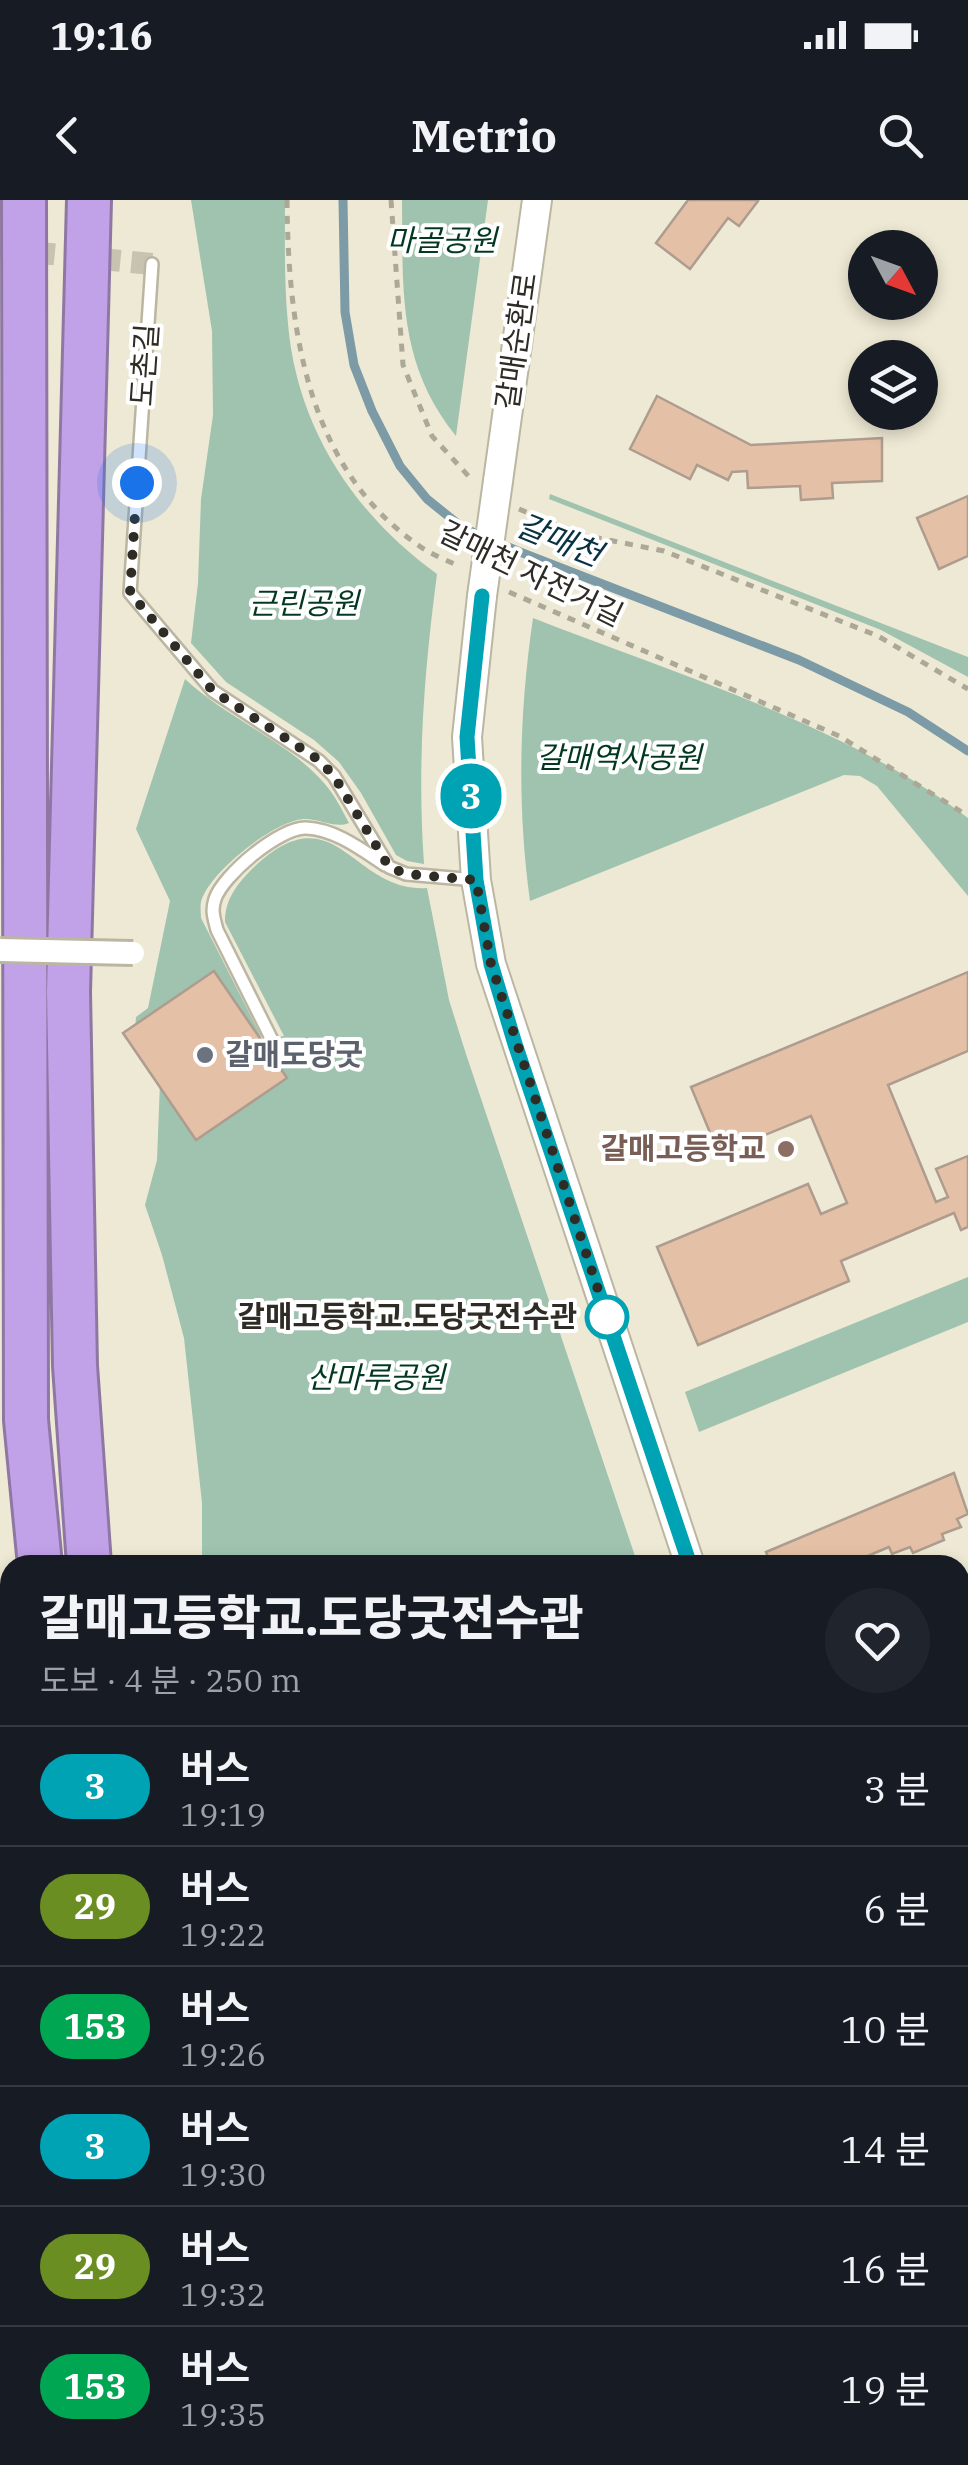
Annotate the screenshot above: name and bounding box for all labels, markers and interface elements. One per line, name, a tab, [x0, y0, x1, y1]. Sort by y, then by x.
text: 19:16	[50, 11, 153, 60]
text: Metrio	[411, 106, 557, 164]
icon: back	[40, 108, 95, 163]
icon: search	[873, 108, 928, 163]
park label: 마골공원	[387, 220, 500, 259]
north arrow	[848, 230, 938, 320]
map controls	[848, 230, 938, 430]
street label: 갈매순환로	[487, 270, 544, 412]
street label: 도촌길	[121, 322, 166, 408]
button: layers	[848, 340, 938, 430]
your location	[112, 458, 162, 508]
water label: 갈매천	[511, 503, 611, 576]
street label: 갈매천 자전거길	[433, 511, 630, 634]
park label: 근린공원	[249, 583, 362, 622]
park label: 갈매역사공원	[536, 737, 704, 776]
line badge: 3	[438, 764, 504, 828]
text: 3	[460, 773, 482, 819]
place label: 갈매도당굿	[225, 1034, 363, 1073]
marker: 갈매도당굿	[194, 1044, 216, 1066]
place label: 갈매고등학교	[600, 1128, 766, 1167]
marker: 갈매고등학교	[775, 1138, 797, 1160]
place label: 갈매고등학교.도당굿전수관	[237, 1296, 577, 1335]
marker: 갈매고등학교.도당굿전수관	[586, 1296, 628, 1338]
park label: 산마루공원	[307, 1357, 447, 1396]
text: 갈매고등학교.도당굿전수관	[40, 1586, 583, 1648]
button: heart	[825, 1588, 930, 1693]
text: 도보 · 4 분 · 250 m	[40, 1659, 301, 1701]
text: 버스	[180, 1743, 250, 1792]
text: 3	[84, 1763, 106, 1809]
text: 3 분	[863, 1764, 930, 1813]
text: 19:19	[180, 1793, 266, 1835]
text: 버스	[180, 1863, 250, 1912]
text: 29	[74, 1883, 116, 1929]
text: 6 분	[863, 1884, 930, 1933]
text: 19:22	[180, 1913, 266, 1955]
text: 버스	[180, 1983, 250, 2032]
text: 153	[63, 2003, 127, 2049]
text: 10 분	[841, 2004, 930, 2053]
text: 19:26	[180, 2033, 266, 2075]
text: 버스	[180, 2103, 250, 2152]
text: 3	[84, 2123, 106, 2169]
text: 14 분	[841, 2124, 930, 2173]
text: 19:30	[180, 2153, 266, 2195]
text: 버스	[180, 2223, 250, 2272]
text: 29	[74, 2243, 116, 2289]
text: 16 분	[841, 2244, 930, 2293]
text: 19:32	[180, 2273, 266, 2315]
text: 버스	[180, 2343, 250, 2392]
text: 153	[63, 2363, 127, 2409]
text: 19 분	[841, 2364, 930, 2413]
text: 19:35	[180, 2393, 266, 2435]

